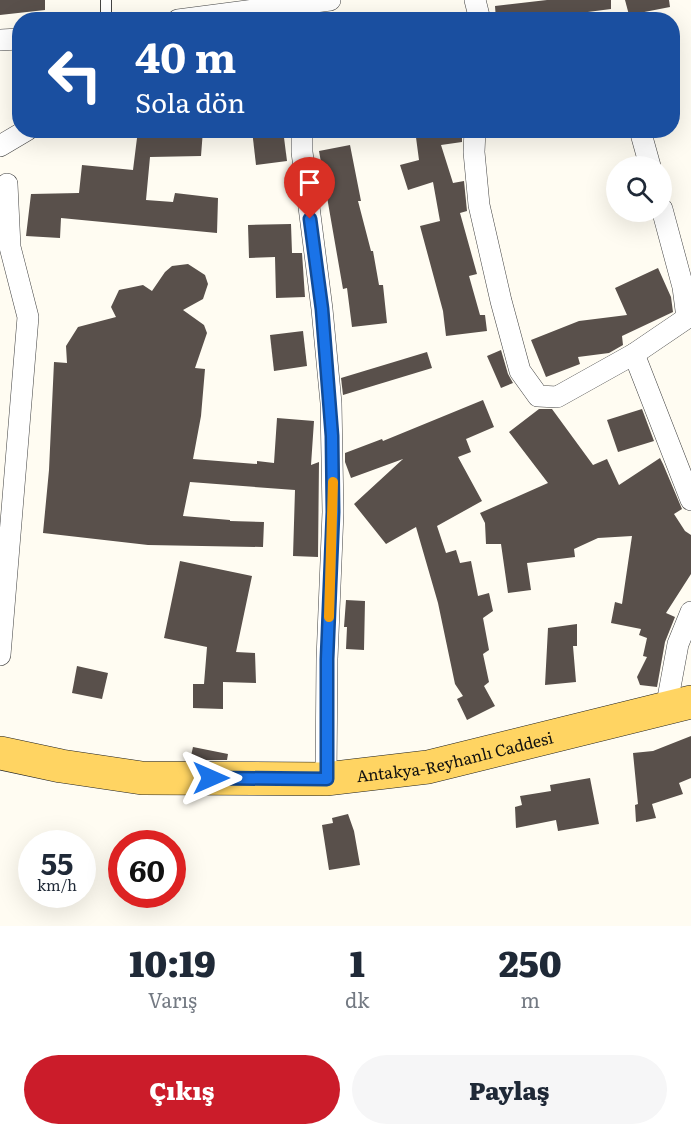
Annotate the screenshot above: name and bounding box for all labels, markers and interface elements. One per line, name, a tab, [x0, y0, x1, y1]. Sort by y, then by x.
text: 40 m	[135, 24, 236, 86]
icon: left	[36, 36, 114, 114]
text: Sola dön	[135, 81, 245, 121]
map controls	[606, 156, 672, 222]
button: search	[606, 156, 672, 222]
pin	[284, 157, 335, 219]
icon: arrive	[293, 166, 326, 199]
street label: Antakya-Reyhanlı Caddesi	[355, 725, 555, 787]
position arrow	[179, 746, 243, 810]
speed limit sign: 60	[108, 830, 186, 908]
text: 55	[41, 840, 73, 884]
text: km/h	[37, 873, 77, 896]
text: 10:19	[129, 935, 216, 988]
text: 1	[350, 935, 365, 988]
text: 250	[499, 935, 562, 988]
text: Varış	[148, 984, 197, 1014]
text: dk	[345, 984, 370, 1014]
text: m	[521, 984, 540, 1014]
button: Çıkış	[24, 1055, 340, 1124]
button: Paylaş	[352, 1055, 667, 1124]

